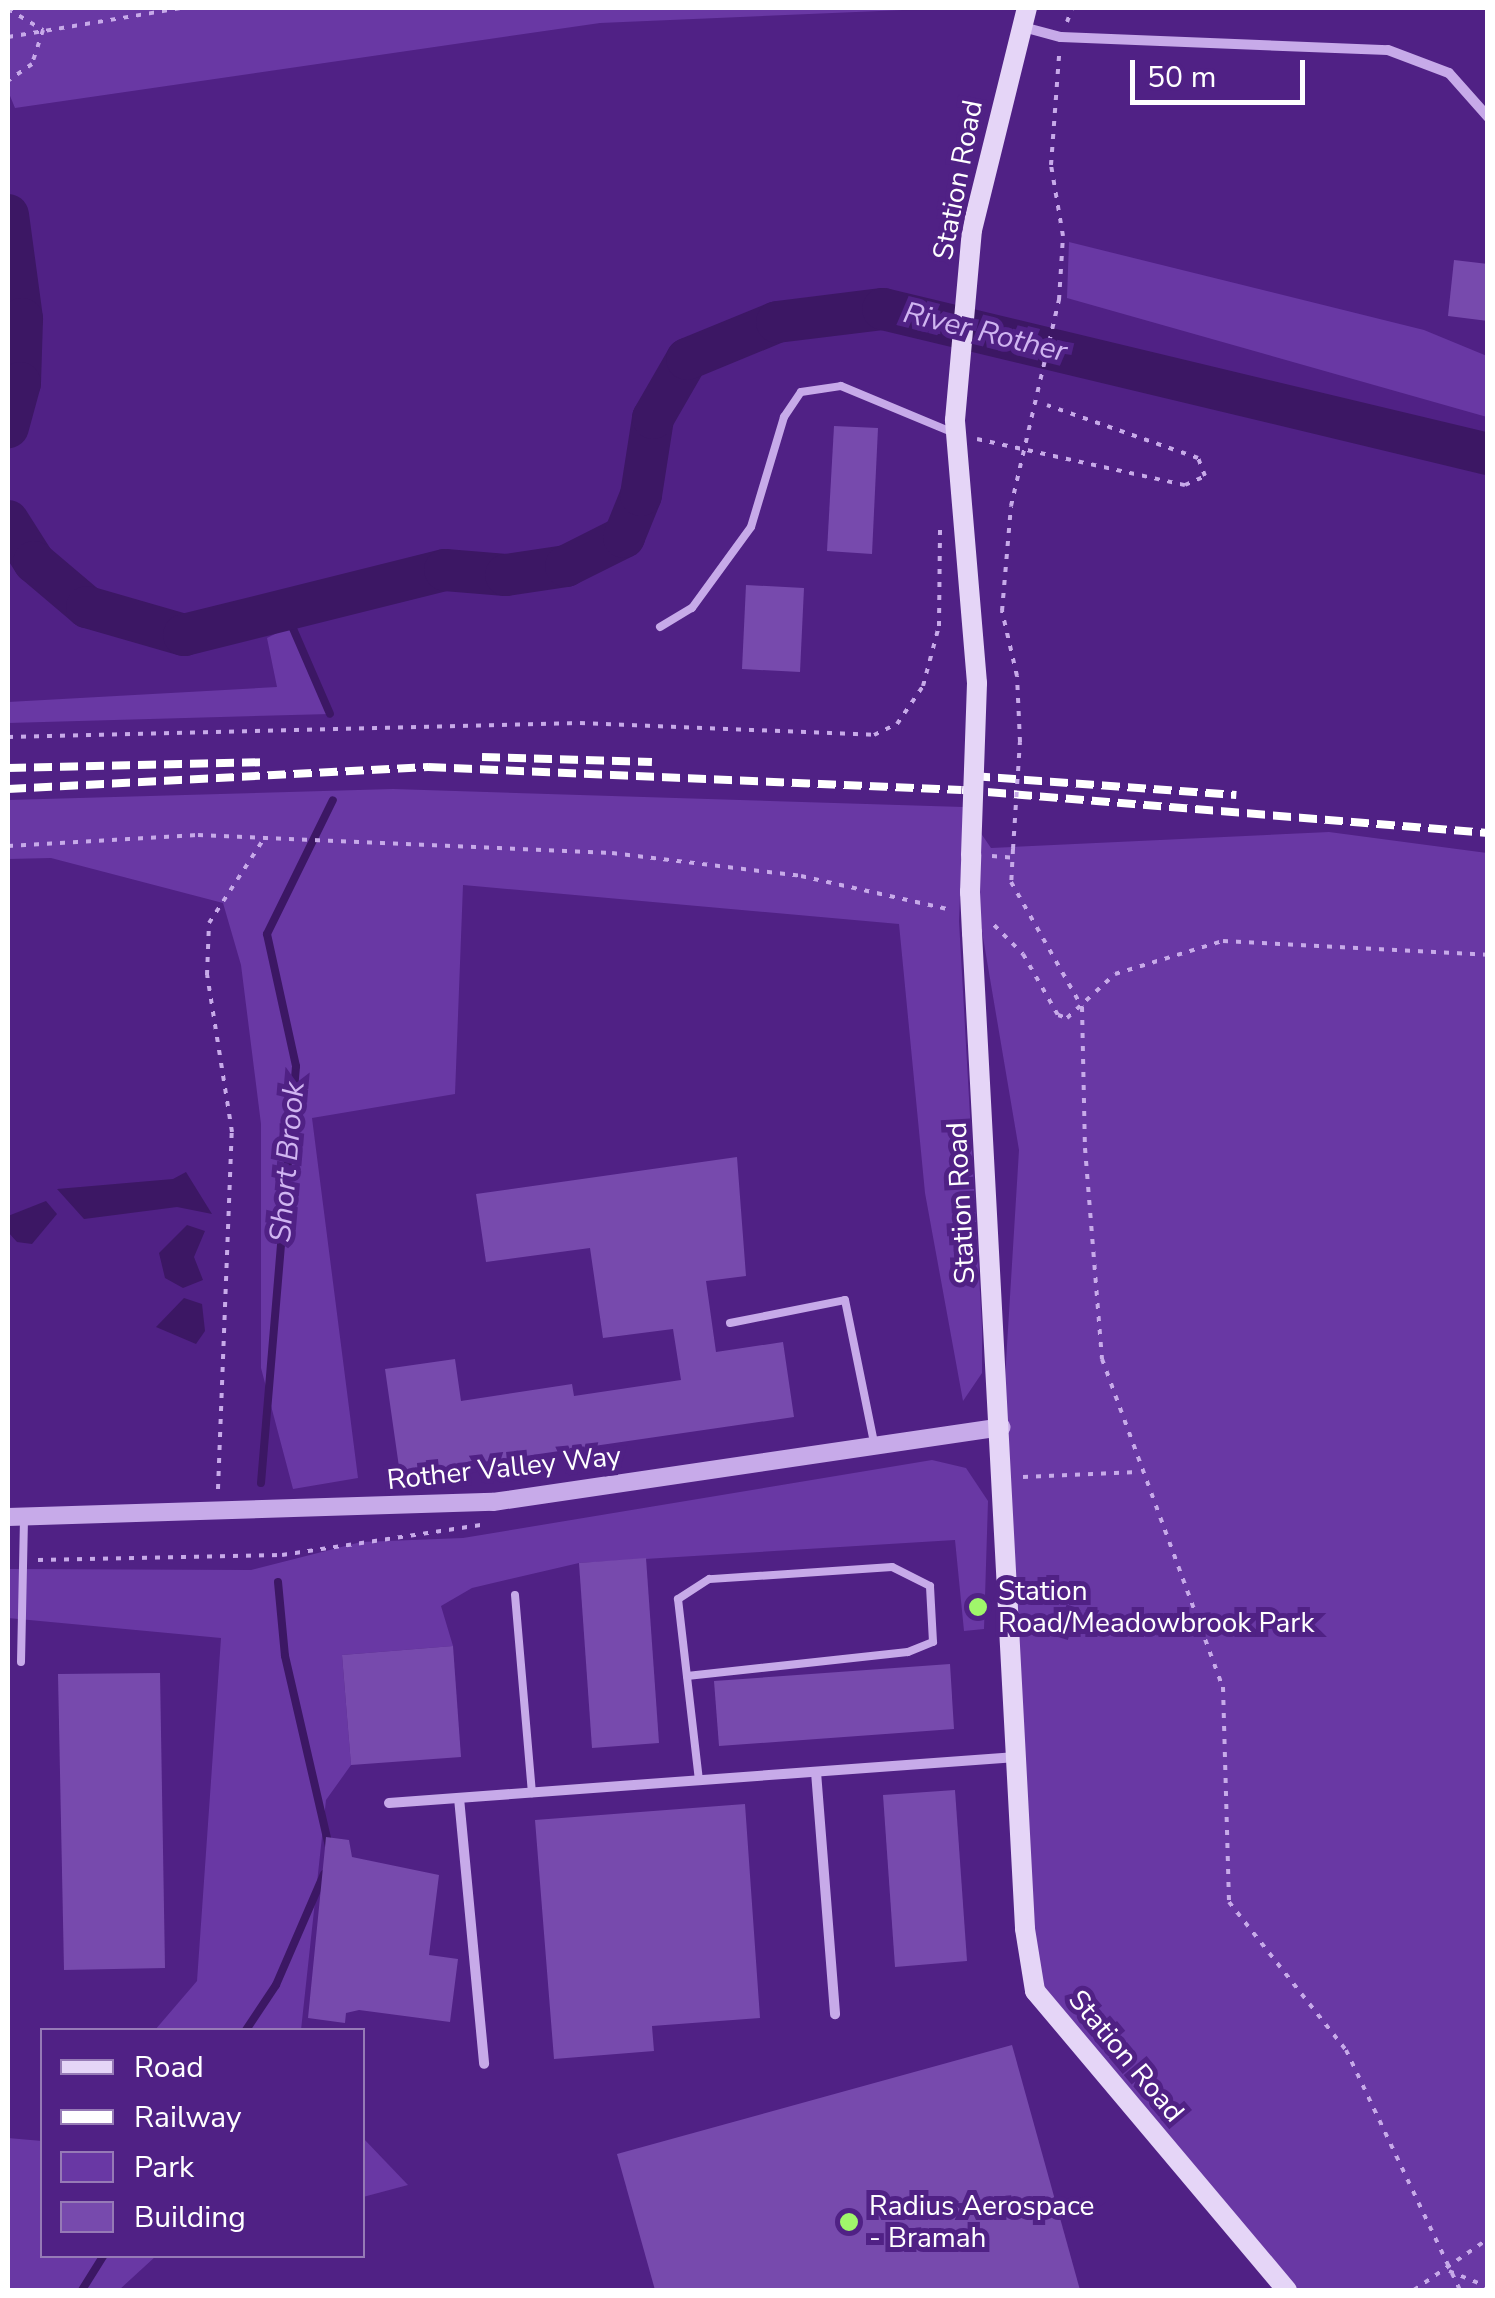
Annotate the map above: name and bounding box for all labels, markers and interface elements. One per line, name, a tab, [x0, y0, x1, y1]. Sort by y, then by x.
scale bar	[1135, 40, 1310, 102]
text: 50 m	[1147, 57, 1216, 98]
street label: Station Road	[926, 97, 990, 263]
water label: River Rother	[900, 295, 1070, 371]
water label: Short Brook	[263, 1080, 313, 1244]
street label: Station Road	[940, 1121, 982, 1285]
street label: Rother Valley Way	[385, 1439, 623, 1497]
place label: Station Road/Meadowbrook Park	[998, 1574, 1314, 1640]
marker: Station Road/Meadowbrook Park	[967, 1596, 989, 1618]
street label: Station Road	[1061, 1983, 1191, 2129]
legend	[40, 2028, 365, 2258]
text: Road	[134, 2047, 204, 2088]
text: Railway	[134, 2097, 242, 2138]
text: Park	[134, 2147, 194, 2188]
place label: Radius Aerospace - Bramah	[869, 2189, 1095, 2255]
text: Building	[134, 2197, 246, 2238]
marker: Radius Aerospace - Bramah	[838, 2211, 860, 2233]

